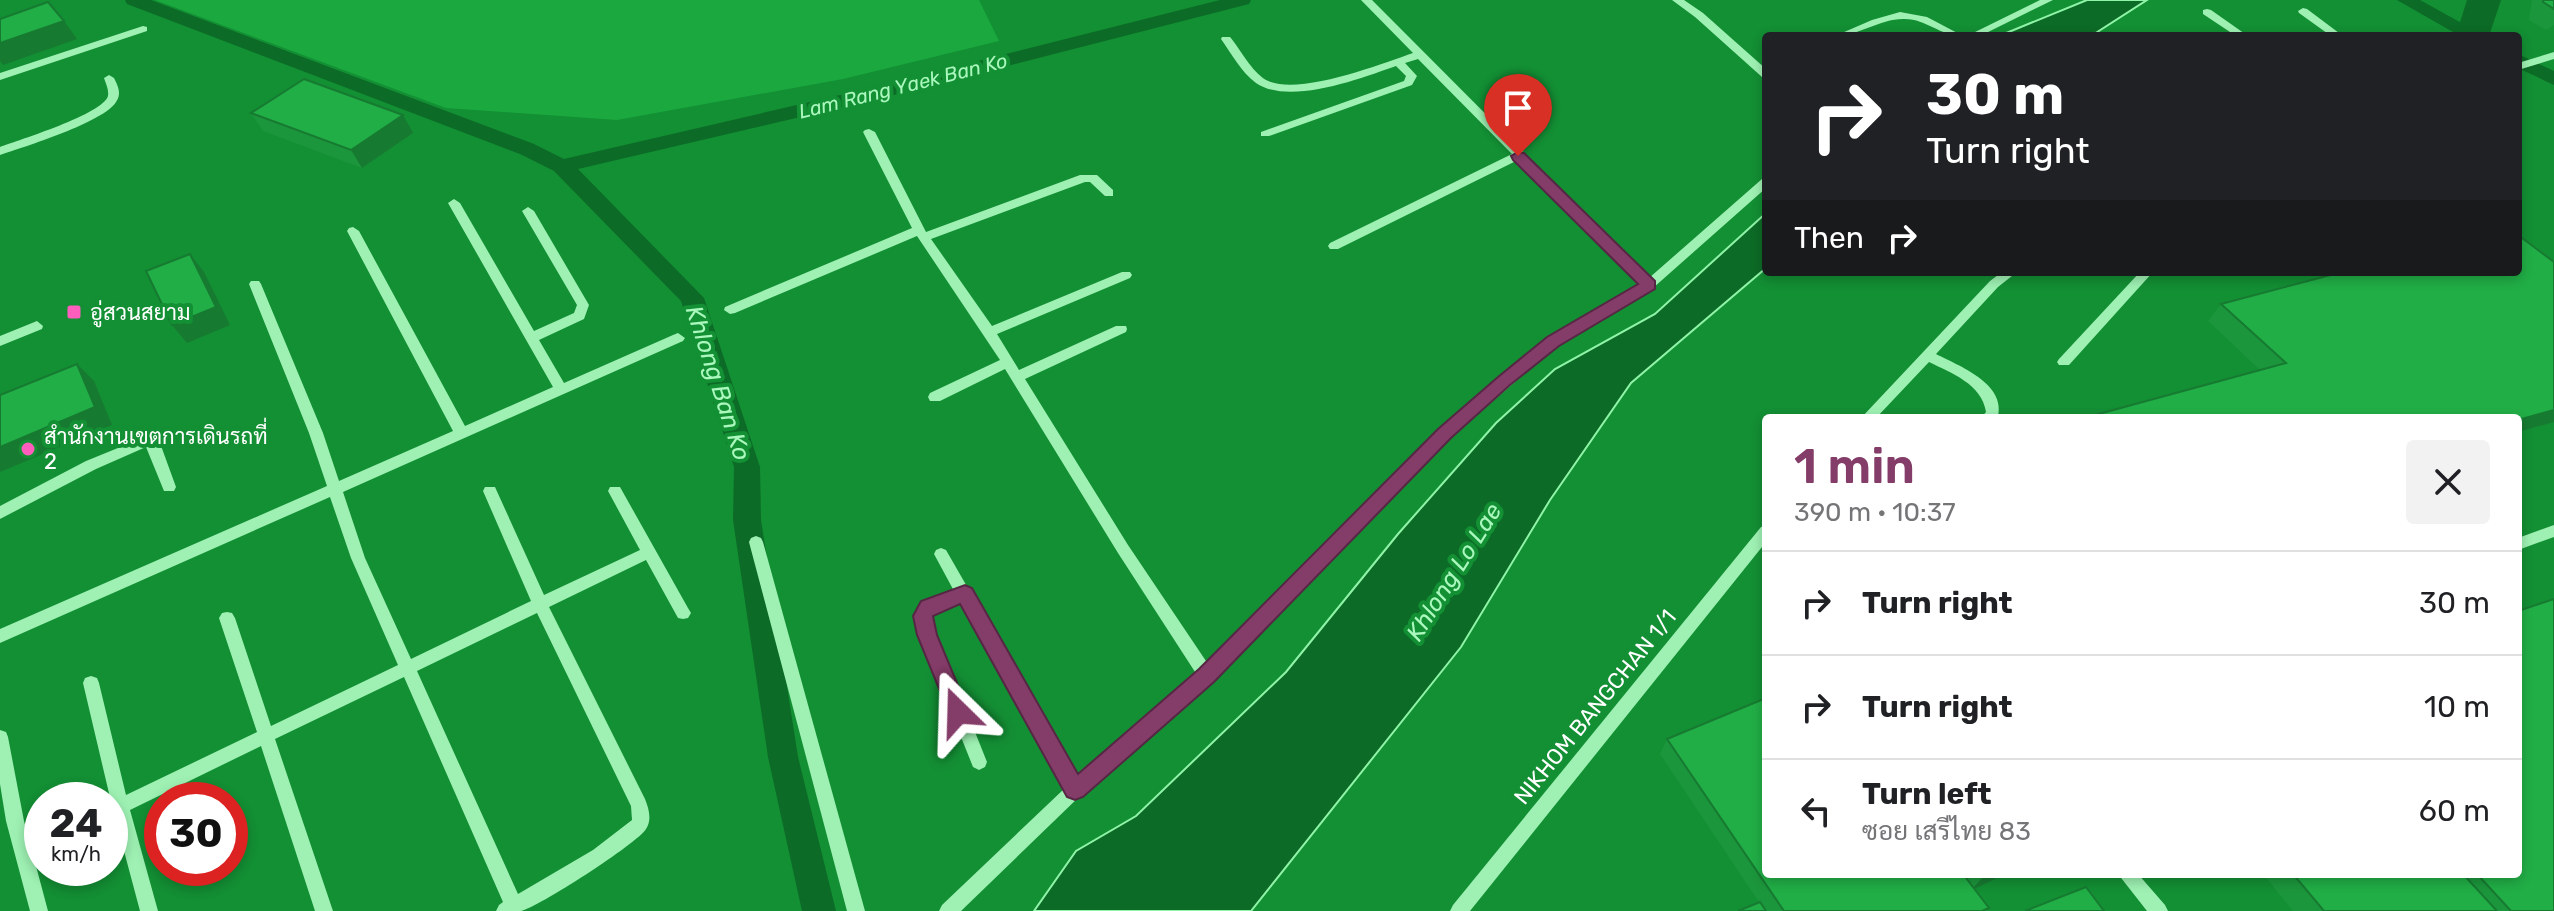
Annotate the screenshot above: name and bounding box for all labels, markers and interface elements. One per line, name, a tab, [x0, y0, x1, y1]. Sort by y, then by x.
water label: Lam Rang Yaek Ban Ko	[796, 48, 1010, 124]
text: 30 m	[1926, 62, 2064, 128]
icon: right	[1794, 64, 1898, 168]
pin	[1484, 74, 1552, 156]
icon: arrive	[1496, 86, 1540, 130]
text: Turn right	[1926, 129, 2090, 172]
icon: right	[1880, 216, 1924, 260]
text: Then	[1794, 220, 1864, 256]
place label: อู่สวนสยาม	[90, 299, 190, 328]
water label: Khlong Ban Ko	[680, 302, 756, 464]
marker: อู่สวนสยาม	[65, 303, 83, 321]
place label: สำนักงานเขตการเดินรถที่ 2	[44, 417, 268, 475]
text: 1 min	[1794, 438, 1915, 495]
marker: สำนักงานเขตการเดินรถที่ 2	[19, 440, 37, 458]
button: close	[2406, 440, 2490, 524]
text: 390 m · 10:37	[1794, 497, 1956, 528]
water label: Khlong Lo Lae	[1401, 498, 1507, 646]
icon: right	[1794, 581, 1838, 625]
text: Turn right	[1862, 585, 2013, 621]
text: 30 m	[2419, 585, 2490, 621]
street label: NIKHOM BANGCHAN 1/1	[1508, 604, 1682, 810]
position arrow	[916, 670, 1000, 754]
icon: right	[1794, 685, 1838, 729]
text: Turn right	[1862, 689, 2013, 725]
text: 10 m	[2424, 689, 2490, 725]
text: Turn left	[1862, 776, 1992, 812]
speed limit sign: 30	[144, 782, 248, 886]
icon: left	[1794, 789, 1838, 833]
text: 60 m	[2419, 793, 2490, 829]
text: 24	[49, 800, 103, 847]
text: ซอย เสรีไทย 83	[1862, 816, 2031, 847]
text: km/h	[51, 842, 101, 866]

